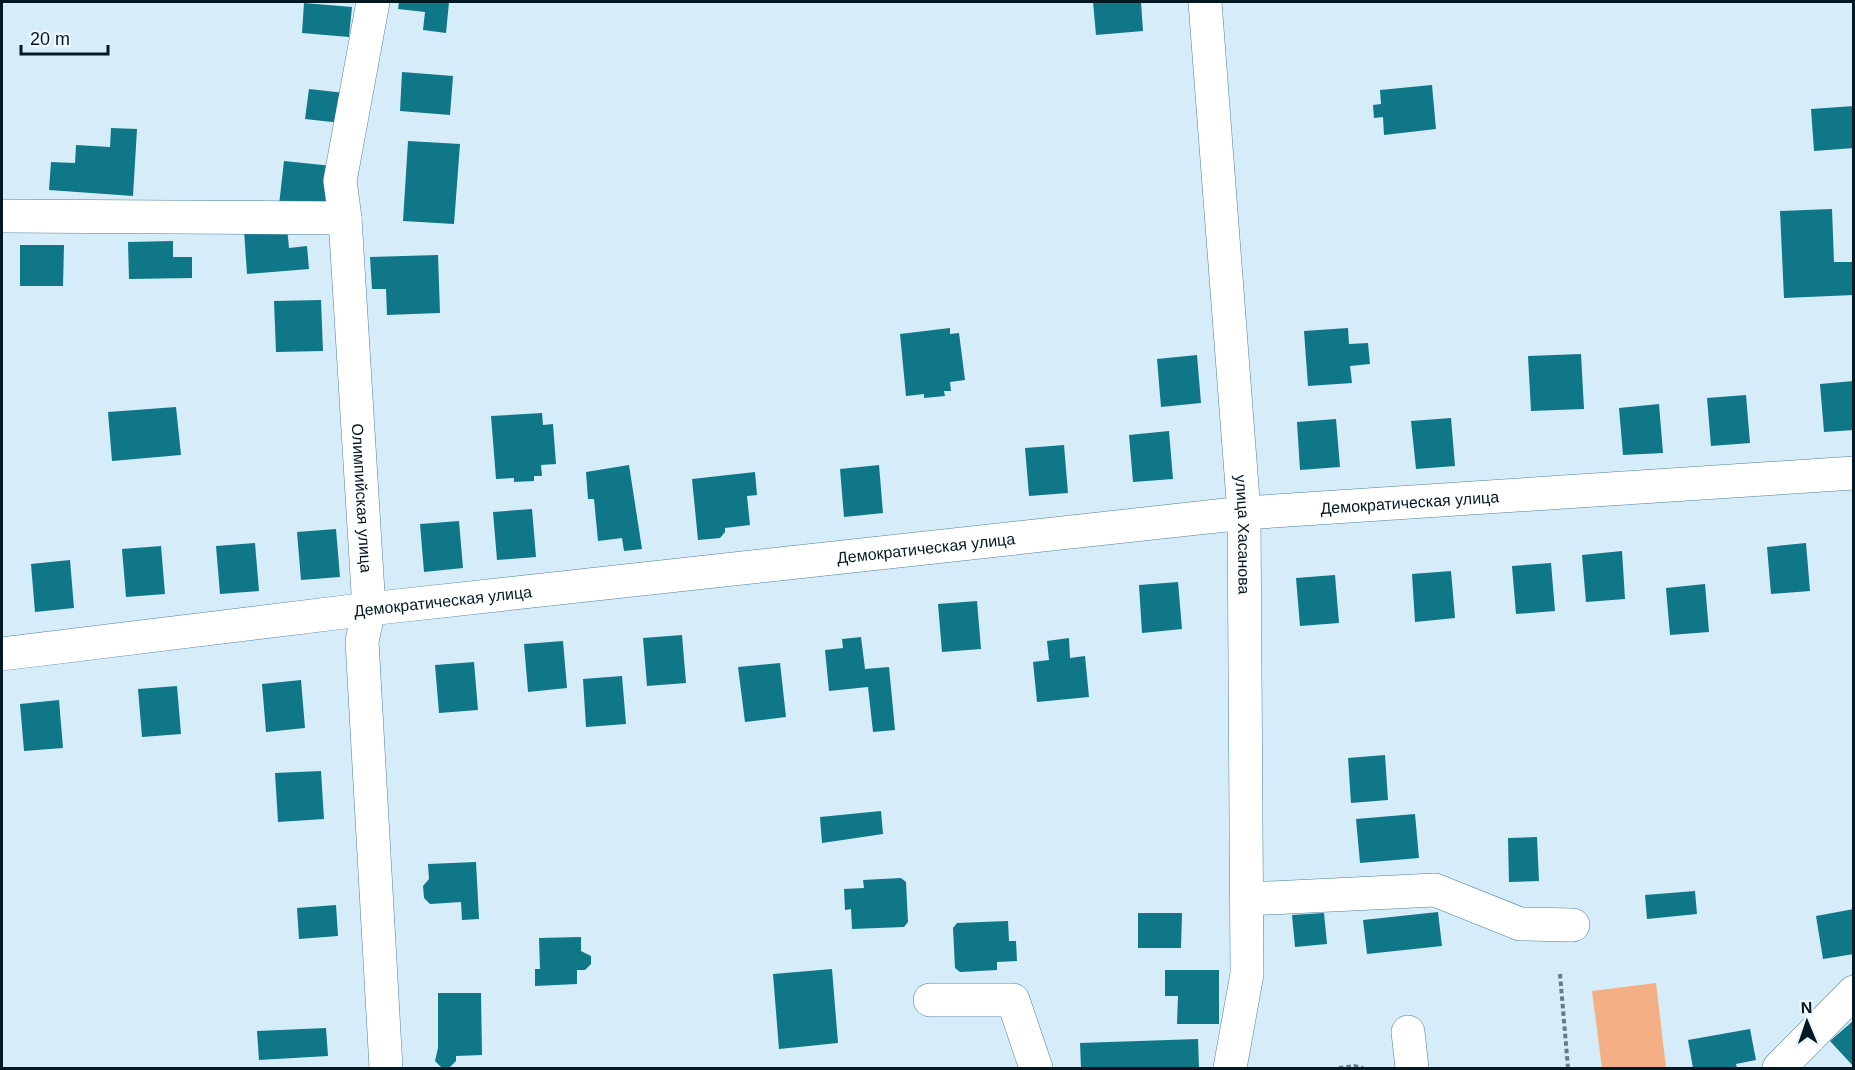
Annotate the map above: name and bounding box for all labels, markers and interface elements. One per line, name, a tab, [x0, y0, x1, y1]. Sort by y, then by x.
scale bar	[21, 18, 108, 56]
text: 20 m	[30, 29, 70, 49]
street label: Олимпийская улица	[349, 423, 375, 573]
street label: улица Хасанова	[1232, 474, 1253, 595]
street label: Демократическая улица	[1320, 488, 1500, 517]
street label: Демократическая улица	[836, 530, 1016, 567]
street label: Демократическая улица	[353, 583, 533, 620]
north arrow	[1777, 992, 1837, 1052]
text: N	[1800, 999, 1813, 1016]

